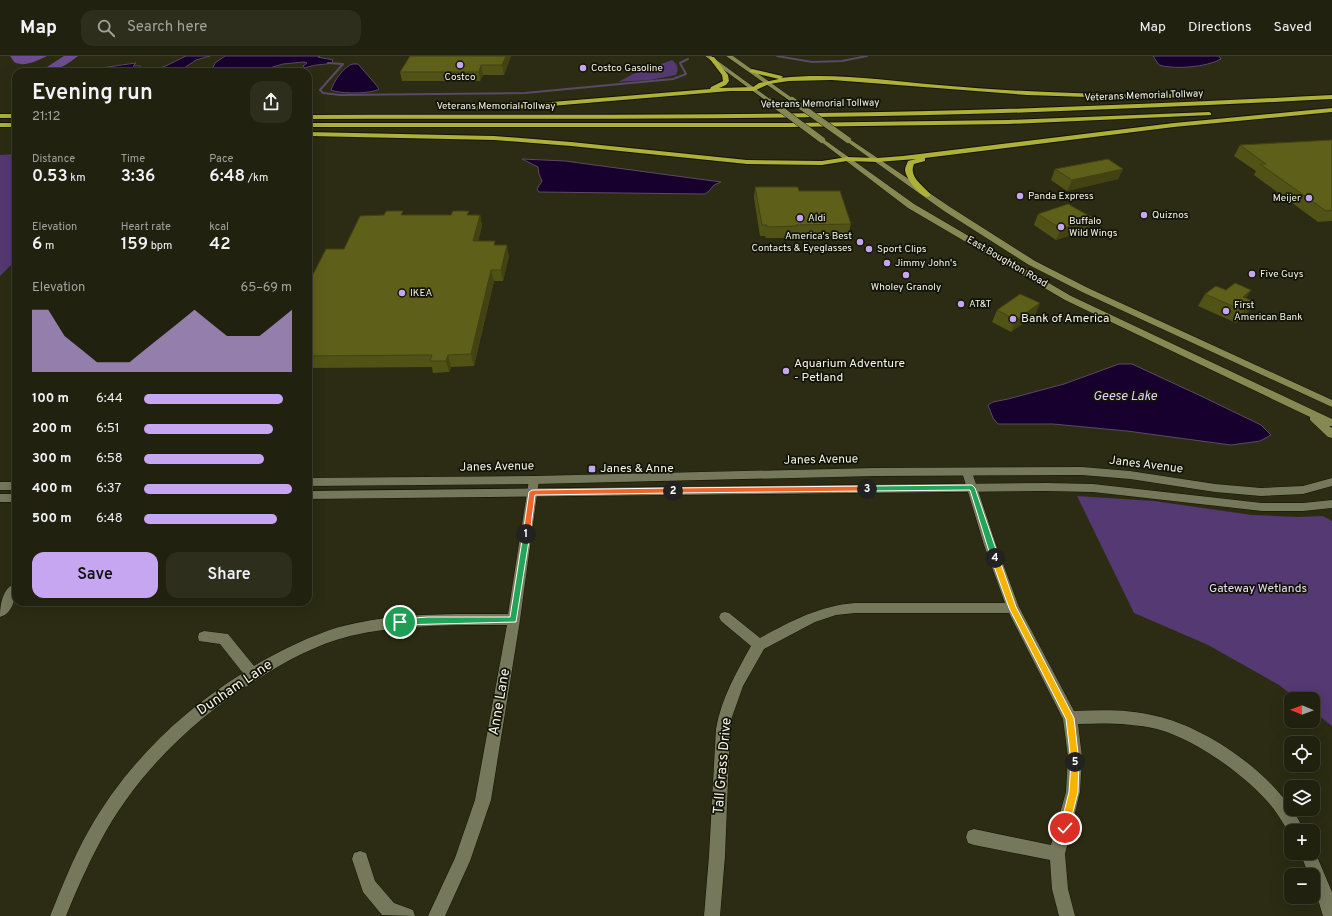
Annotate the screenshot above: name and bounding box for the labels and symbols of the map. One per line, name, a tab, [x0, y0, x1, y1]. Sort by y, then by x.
marker: Costco	[455, 60, 465, 70]
place label: Costco Gasoline	[591, 62, 663, 75]
marker: Costco Gasoline	[578, 63, 588, 73]
place label: Costco	[445, 71, 476, 84]
street label: Veterans Memorial Tollway	[1084, 87, 1204, 105]
street label: Veterans Memorial Tollway	[760, 96, 880, 112]
street label: Veterans Memorial Tollway	[437, 100, 556, 113]
place label: Panda Express	[1028, 190, 1094, 203]
marker: Panda Express	[1015, 191, 1025, 201]
place label: Meijer	[1273, 192, 1301, 205]
marker: Meijer	[1304, 193, 1314, 203]
place label: Quiznos	[1152, 209, 1189, 222]
marker: Quiznos	[1139, 210, 1149, 220]
place label: Aldi	[808, 212, 826, 225]
marker: Aldi	[795, 213, 805, 223]
place label: Buffalo Wild Wings	[1069, 215, 1118, 240]
marker: Buffalo Wild Wings	[1056, 222, 1066, 232]
place label: America's Best Contacts & Eyeglasses	[752, 230, 852, 255]
street label: East Boughton Road	[964, 234, 1050, 290]
marker: America's Best Contacts & Eyeglasses	[855, 237, 865, 247]
place label: Sport Clips	[877, 243, 927, 256]
marker: Sport Clips	[864, 244, 874, 254]
place label: Jimmy John's	[895, 257, 957, 270]
marker: Jimmy John's	[882, 258, 892, 268]
place label: Five Guys	[1260, 268, 1304, 281]
marker: Five Guys	[1247, 269, 1257, 279]
marker: Wholey Granoly	[901, 270, 911, 280]
place label: Wholey Granoly	[871, 281, 941, 294]
place label: IKEA	[410, 287, 432, 300]
marker: IKEA	[397, 288, 407, 298]
place label: AT&T	[969, 298, 992, 311]
marker: AT&T	[956, 299, 966, 309]
place label: First American Bank	[1234, 299, 1303, 324]
marker: First American Bank	[1221, 306, 1231, 316]
place label: Bank of America	[1021, 311, 1109, 327]
marker: Bank of America	[1008, 314, 1018, 324]
place label: Aquarium Adventure - Petland	[794, 356, 905, 386]
marker: Aquarium Adventure - Petland	[781, 366, 791, 376]
water label: Geese Lake	[1093, 389, 1157, 405]
street label: Janes Avenue	[784, 451, 858, 469]
street label: Janes Avenue	[1108, 453, 1184, 477]
street label: Janes Avenue	[460, 458, 534, 476]
place label: Janes & Anne	[600, 461, 674, 477]
marker: Janes & Anne	[587, 464, 597, 474]
pin: 3	[857, 479, 877, 499]
pin: 2	[663, 481, 683, 501]
pin: 1	[516, 524, 536, 544]
pin: 4	[985, 548, 1005, 568]
park label: Gateway Wetlands	[1209, 581, 1307, 597]
pin	[383, 605, 417, 639]
street label: Dunham Lane	[194, 657, 276, 719]
street label: Anne Lane	[486, 667, 514, 737]
north arrow	[1284, 692, 1320, 728]
street label: Tall Grass Drive	[710, 717, 736, 815]
pin: 5	[1065, 752, 1085, 772]
pin	[1048, 811, 1082, 845]

